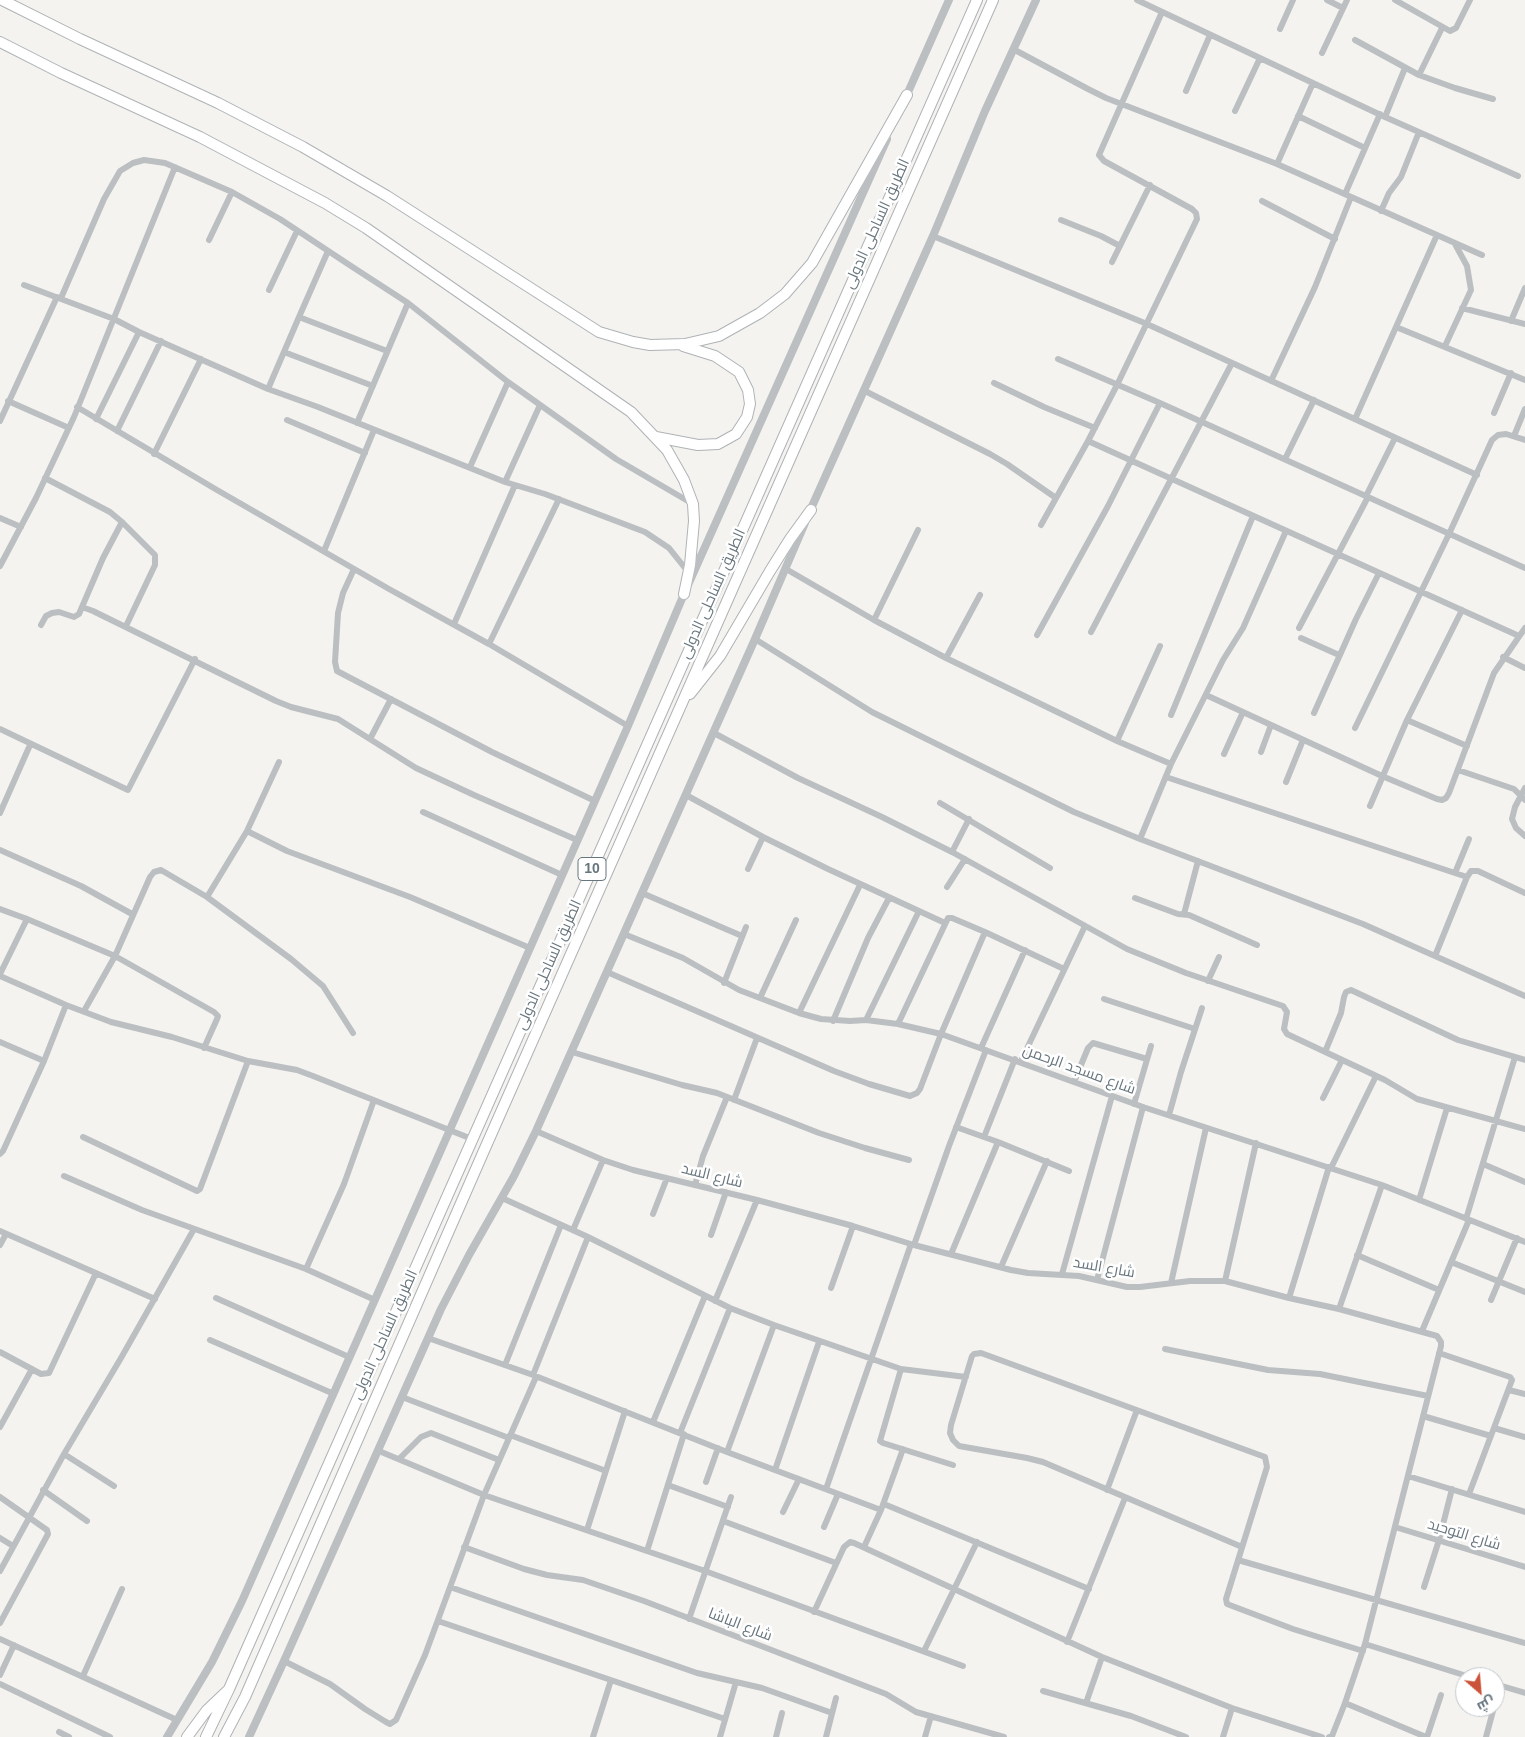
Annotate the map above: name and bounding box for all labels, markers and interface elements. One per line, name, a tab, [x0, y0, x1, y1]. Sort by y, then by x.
street label: الطريق الساحلى الدولى	[840, 156, 914, 292]
street label: الطريق الساحلى الدولى	[676, 526, 750, 662]
road number: 10	[578, 858, 606, 881]
street label: الطريق الساحلى الدولى	[512, 897, 586, 1033]
street label: شارع مسجد الرحمن	[1020, 1041, 1138, 1099]
street label: شارع السد	[680, 1160, 744, 1192]
street label: شارع السد	[1072, 1254, 1136, 1282]
street label: الطريق الساحلى الدولى	[348, 1267, 422, 1403]
street label: شارع التوحيد	[1425, 1515, 1503, 1555]
street label: شارع الباشا	[705, 1605, 775, 1645]
north arrow	[1455, 1667, 1505, 1717]
text: ش	[1475, 1693, 1498, 1716]

